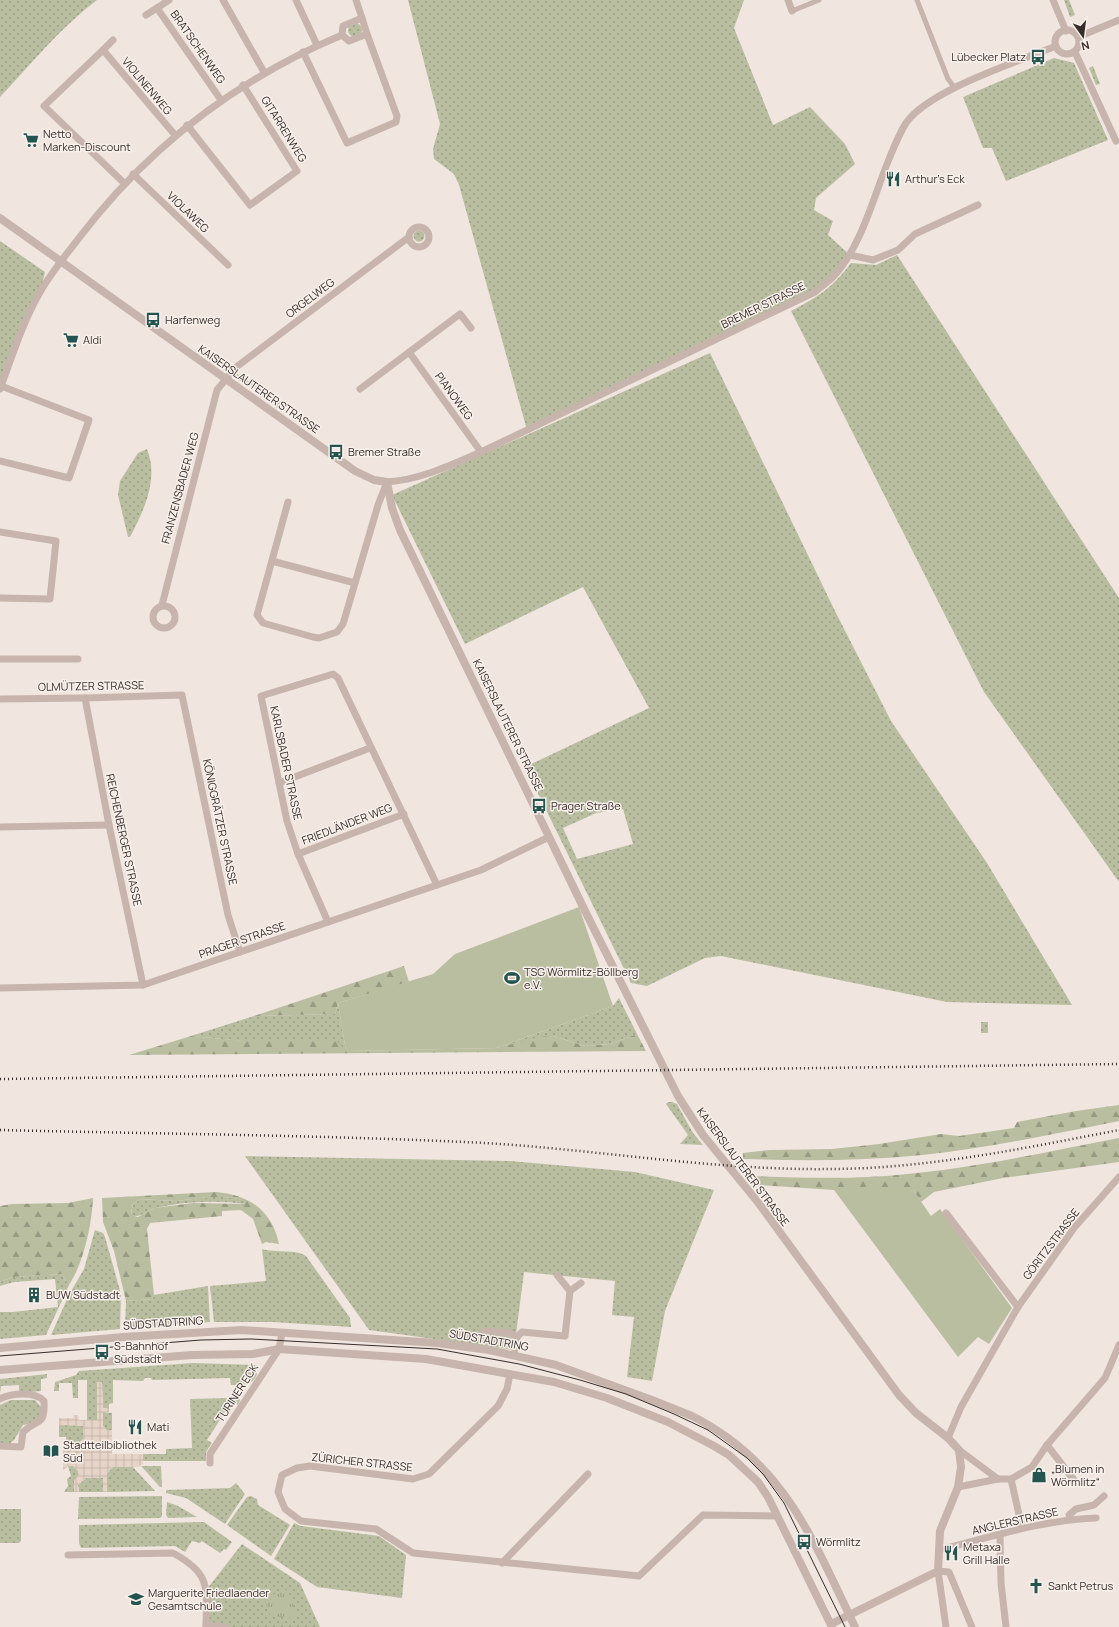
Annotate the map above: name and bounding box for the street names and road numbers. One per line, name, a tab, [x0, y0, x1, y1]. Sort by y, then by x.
street label: BRATSCHENWEG	[167, 7, 230, 87]
street label: VIOLINENWEG	[119, 54, 176, 118]
street label: GITARRENWEG	[258, 93, 311, 165]
street label: VIOLAWEG	[164, 188, 213, 236]
street label: ORGELWEG	[282, 274, 337, 321]
street label: BREMER STRASSE	[718, 278, 807, 331]
street label: KAISERSLAUTERER STRASSE	[196, 341, 323, 436]
street label: PIANOWEG	[432, 369, 477, 423]
street label: FRANZENSBADER WEG	[157, 430, 202, 545]
street label: KAISERSLAUTERER STRASSE	[470, 656, 547, 793]
street label: OLMÜTZER STRASSE	[38, 677, 144, 694]
street label: KARLSBADER STRASSE	[267, 704, 306, 821]
street label: KÖNIGGRÄTZER STRASSE	[200, 757, 241, 886]
street label: REICHENBERGER STRASSE	[103, 772, 146, 908]
street label: FRIEDLÄNDER WEG	[300, 799, 394, 848]
street label: PRAGER STRASSE	[197, 918, 287, 961]
street label: KAISERSLAUTERER STRASSE	[694, 1104, 793, 1229]
street label: GÖRITZSTRASSE	[1019, 1205, 1082, 1282]
street label: SÜDSTADTRING	[122, 1312, 204, 1333]
street label: SÜDSTADTRING	[448, 1325, 530, 1354]
street label: TURINER ECK	[212, 1360, 261, 1425]
street label: ZÜRICHER STRASSE	[311, 1449, 413, 1474]
street label: ANGLERSTRASSE	[970, 1503, 1060, 1538]

